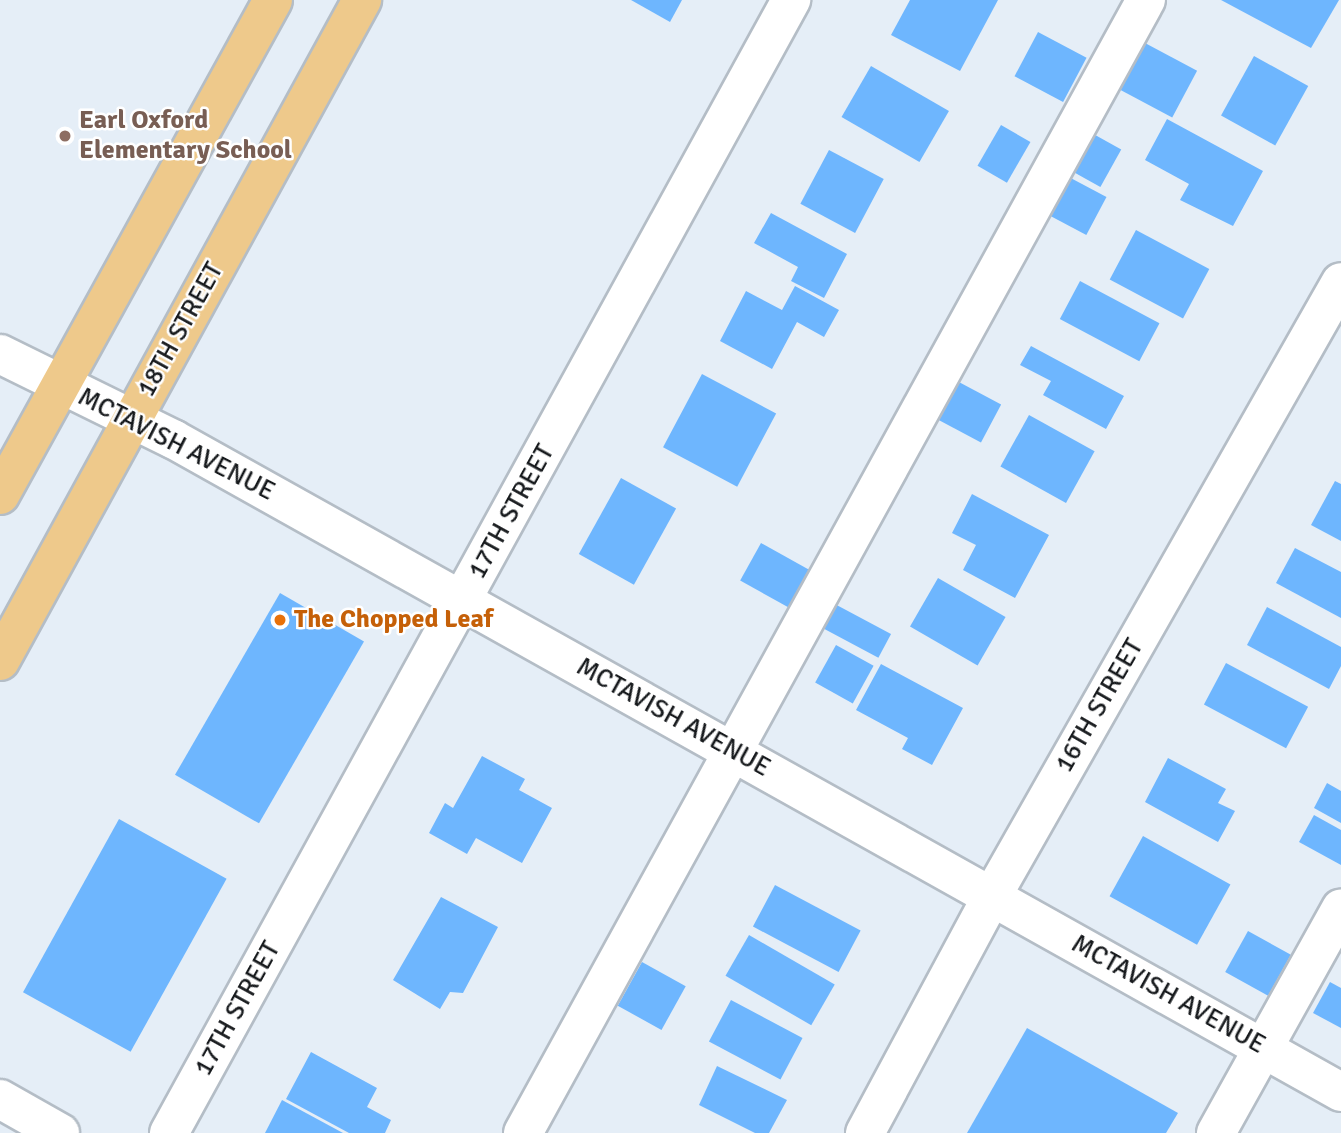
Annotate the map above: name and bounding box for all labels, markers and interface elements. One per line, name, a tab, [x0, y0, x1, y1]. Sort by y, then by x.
place label: Earl Oxford Elementary School	[79, 105, 292, 166]
marker: Earl Oxford Elementary School	[57, 128, 73, 144]
street label: 18TH STREET	[131, 257, 231, 403]
street label: MCTAVISH AVENUE	[72, 382, 280, 508]
street label: 17TH STREET	[462, 439, 562, 585]
place label: The Chopped Leaf	[294, 604, 493, 636]
marker: The Chopped Leaf	[272, 612, 288, 628]
street label: 16TH STREET	[1049, 634, 1151, 778]
street label: MCTAVISH AVENUE	[571, 652, 775, 784]
street label: MCTAVISH AVENUE	[1066, 929, 1270, 1061]
street label: 17TH STREET	[188, 936, 288, 1082]

